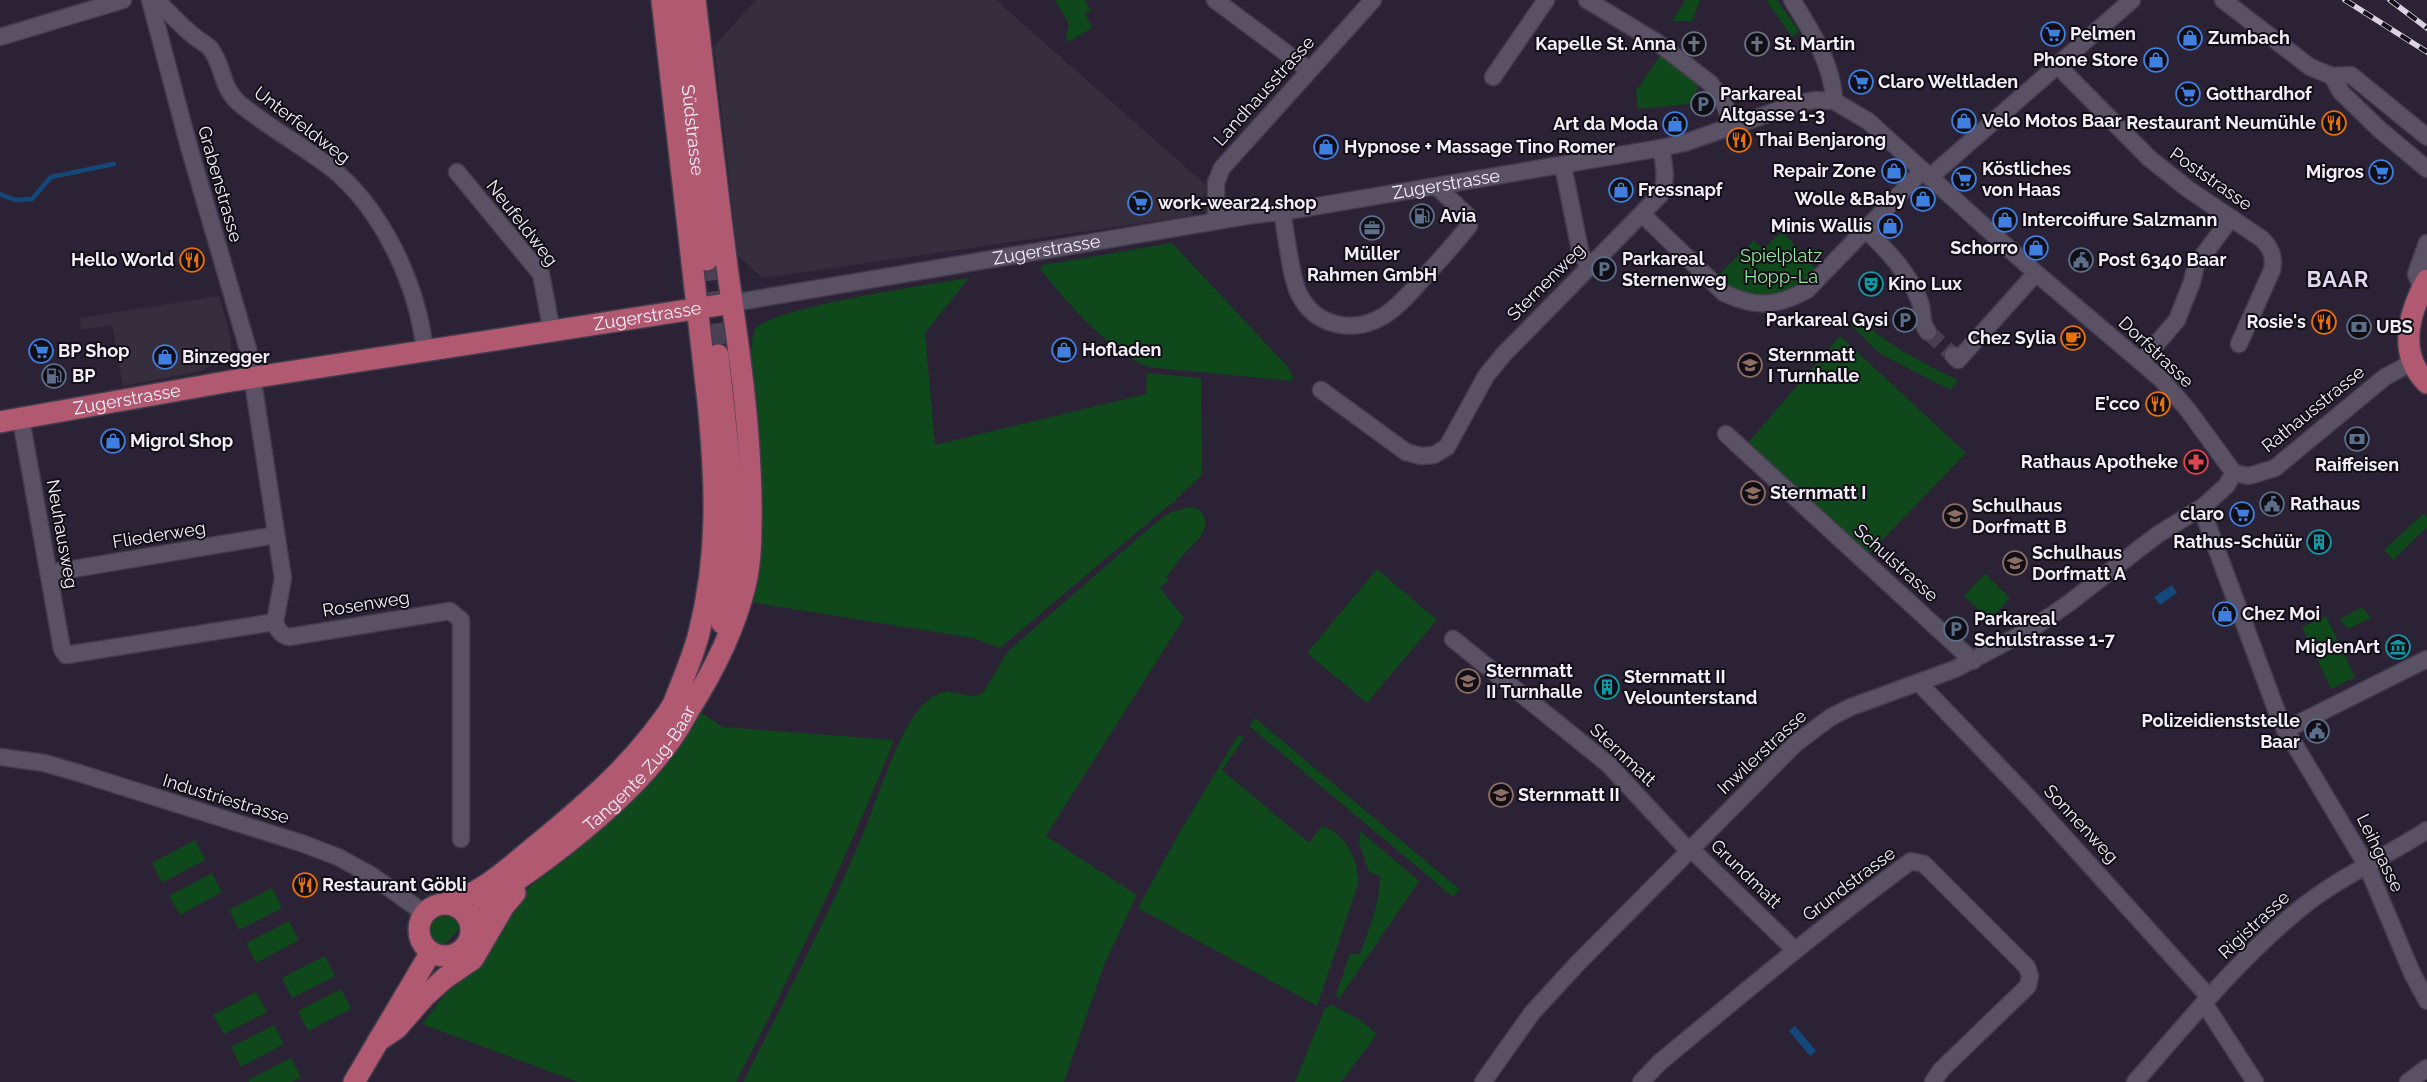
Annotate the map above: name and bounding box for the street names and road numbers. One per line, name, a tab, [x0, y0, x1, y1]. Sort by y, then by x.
street label: Landhausstrasse	[1209, 31, 1319, 150]
street label: Unterfeldweg	[250, 82, 355, 168]
street label: Südstrasse	[678, 83, 709, 177]
street label: Grabenstrasse	[194, 123, 247, 245]
street label: Poststrasse	[2166, 143, 2257, 215]
street label: Zugerstrasse	[1391, 164, 1502, 203]
street label: Neufeldweg	[482, 176, 562, 270]
street label: Zugerstrasse	[991, 230, 1102, 269]
street label: Sternenweg	[1503, 239, 1589, 325]
street label: Zugerstrasse	[592, 297, 703, 334]
street label: Dorfstrasse	[2115, 312, 2198, 392]
street label: Rathausstrasse	[2257, 361, 2369, 456]
street label: Zugerstrasse	[72, 379, 183, 419]
street label: Neuhausweg	[43, 478, 82, 590]
street label: Fliederweg	[111, 517, 207, 552]
street label: Schulstrasse	[1850, 519, 1943, 606]
street label: Rosenweg	[321, 586, 411, 621]
street label: Tangente Zug-Baar	[579, 701, 700, 835]
street label: Inwilerstrasse	[1713, 705, 1811, 798]
street label: Sternmatt	[1586, 719, 1661, 790]
street label: Industriestrasse	[160, 769, 292, 828]
street label: Sonnenweg	[2040, 780, 2123, 867]
street label: Leihgasse	[2353, 810, 2409, 896]
street label: Grundmatt	[1707, 835, 1786, 912]
street label: Grundstrasse	[1798, 842, 1899, 925]
street label: Rigistrasse	[2214, 886, 2294, 963]

